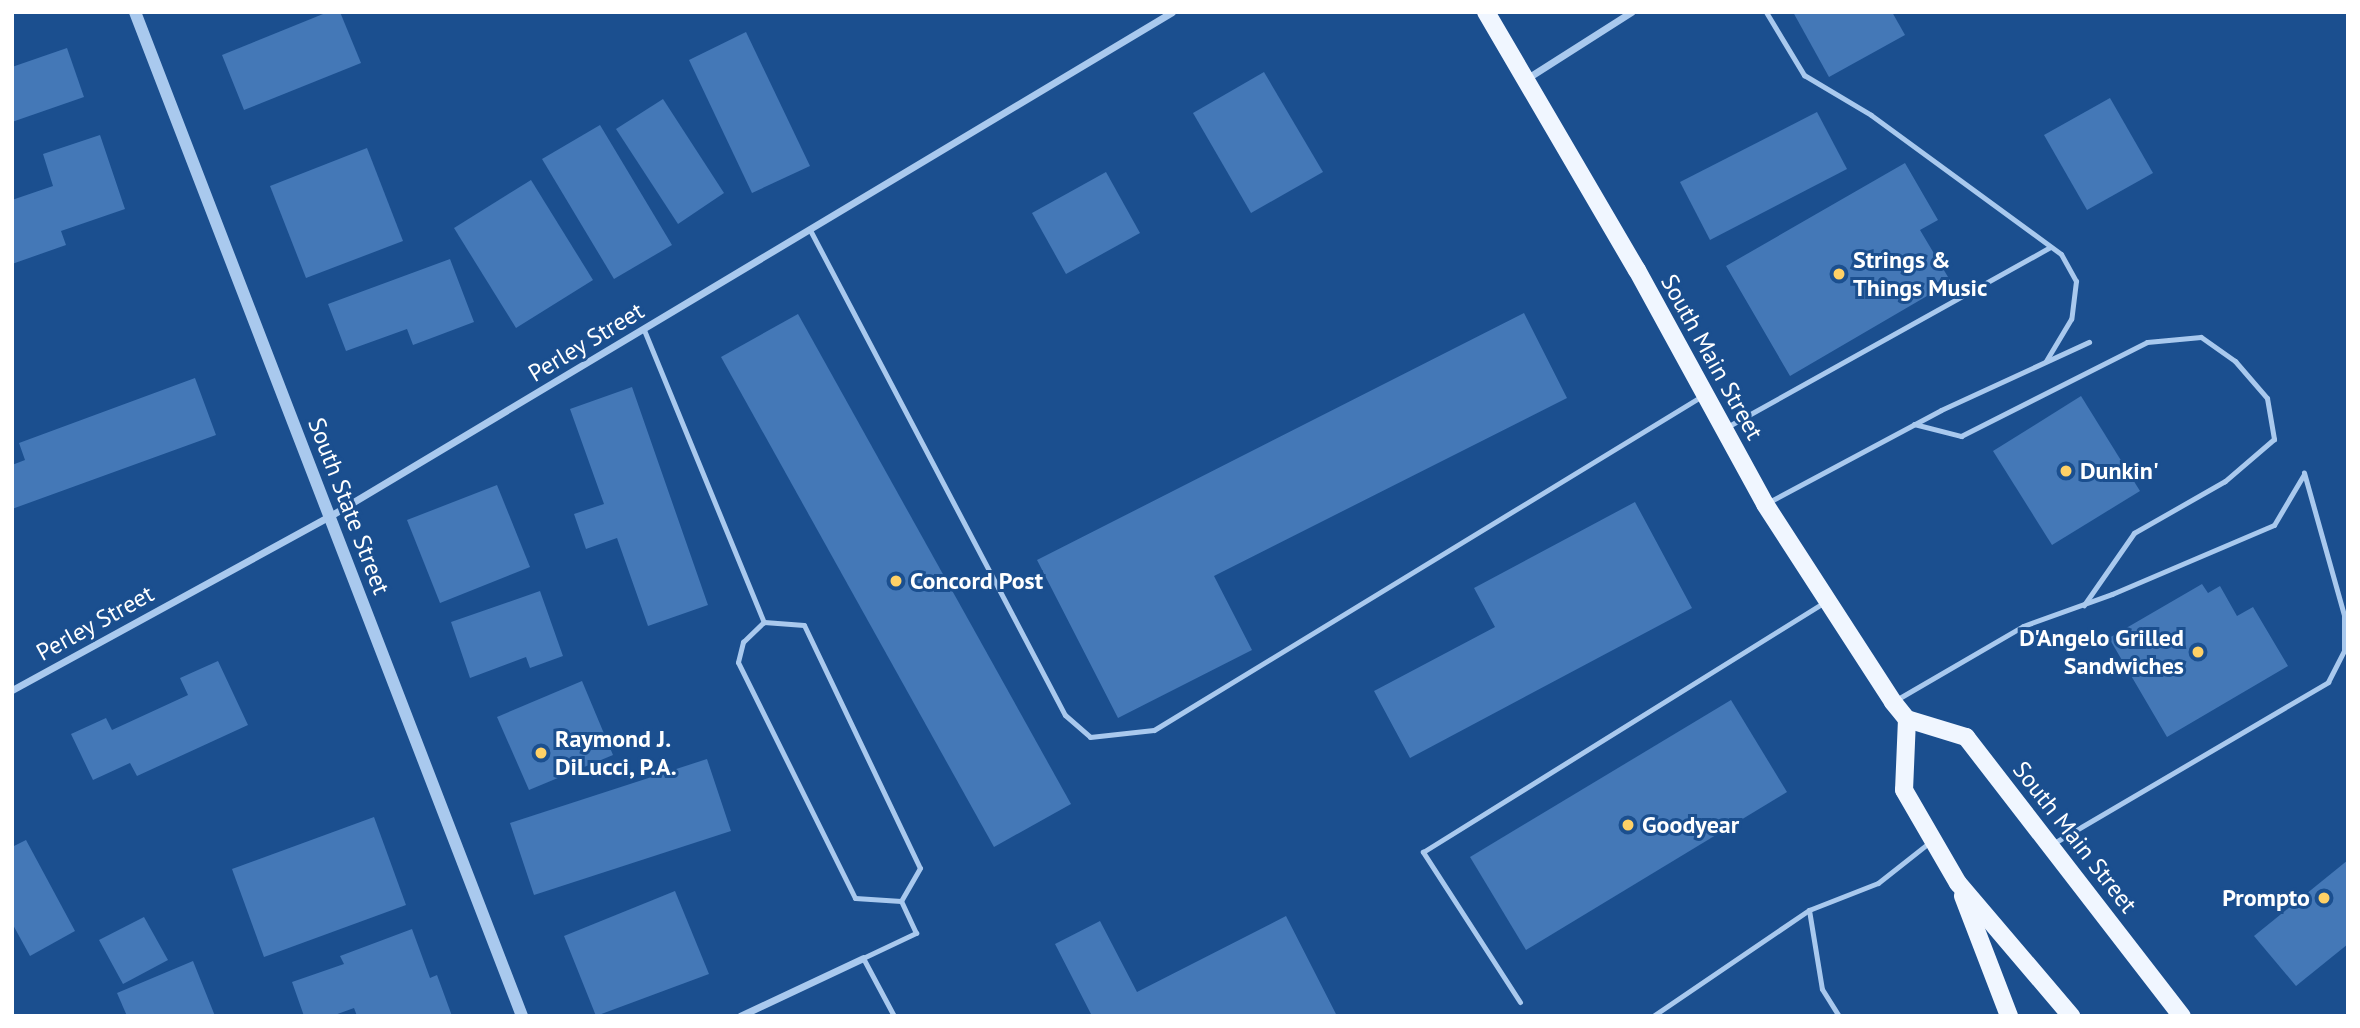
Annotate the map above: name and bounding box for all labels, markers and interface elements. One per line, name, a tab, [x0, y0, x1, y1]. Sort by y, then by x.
place label: Strings & Things Music	[1853, 246, 1987, 302]
marker: Strings & Things Music	[1831, 266, 1847, 282]
street label: South Main Street	[1655, 269, 1769, 445]
street label: Perley Street	[523, 296, 649, 388]
street label: South State Street	[302, 414, 396, 598]
place label: Dunkin'	[2080, 457, 2159, 485]
marker: Dunkin'	[2058, 463, 2074, 479]
place label: Concord Post	[910, 567, 1043, 595]
marker: Concord Post	[888, 573, 904, 589]
street label: Perley Street	[31, 579, 159, 667]
place label: D'Angelo Grilled Sandwiches	[2019, 624, 2184, 680]
marker: D'Angelo Grilled Sandwiches	[2190, 644, 2206, 660]
place label: Raymond J. DiLucci, P.A.	[555, 725, 678, 781]
marker: Raymond J. DiLucci, P.A.	[533, 745, 549, 761]
street label: South Main Street	[2007, 755, 2143, 919]
place label: Goodyear	[1642, 811, 1739, 839]
marker: Goodyear	[1620, 817, 1636, 833]
place label: Prompto	[2222, 884, 2310, 912]
marker: Prompto	[2316, 890, 2332, 906]

